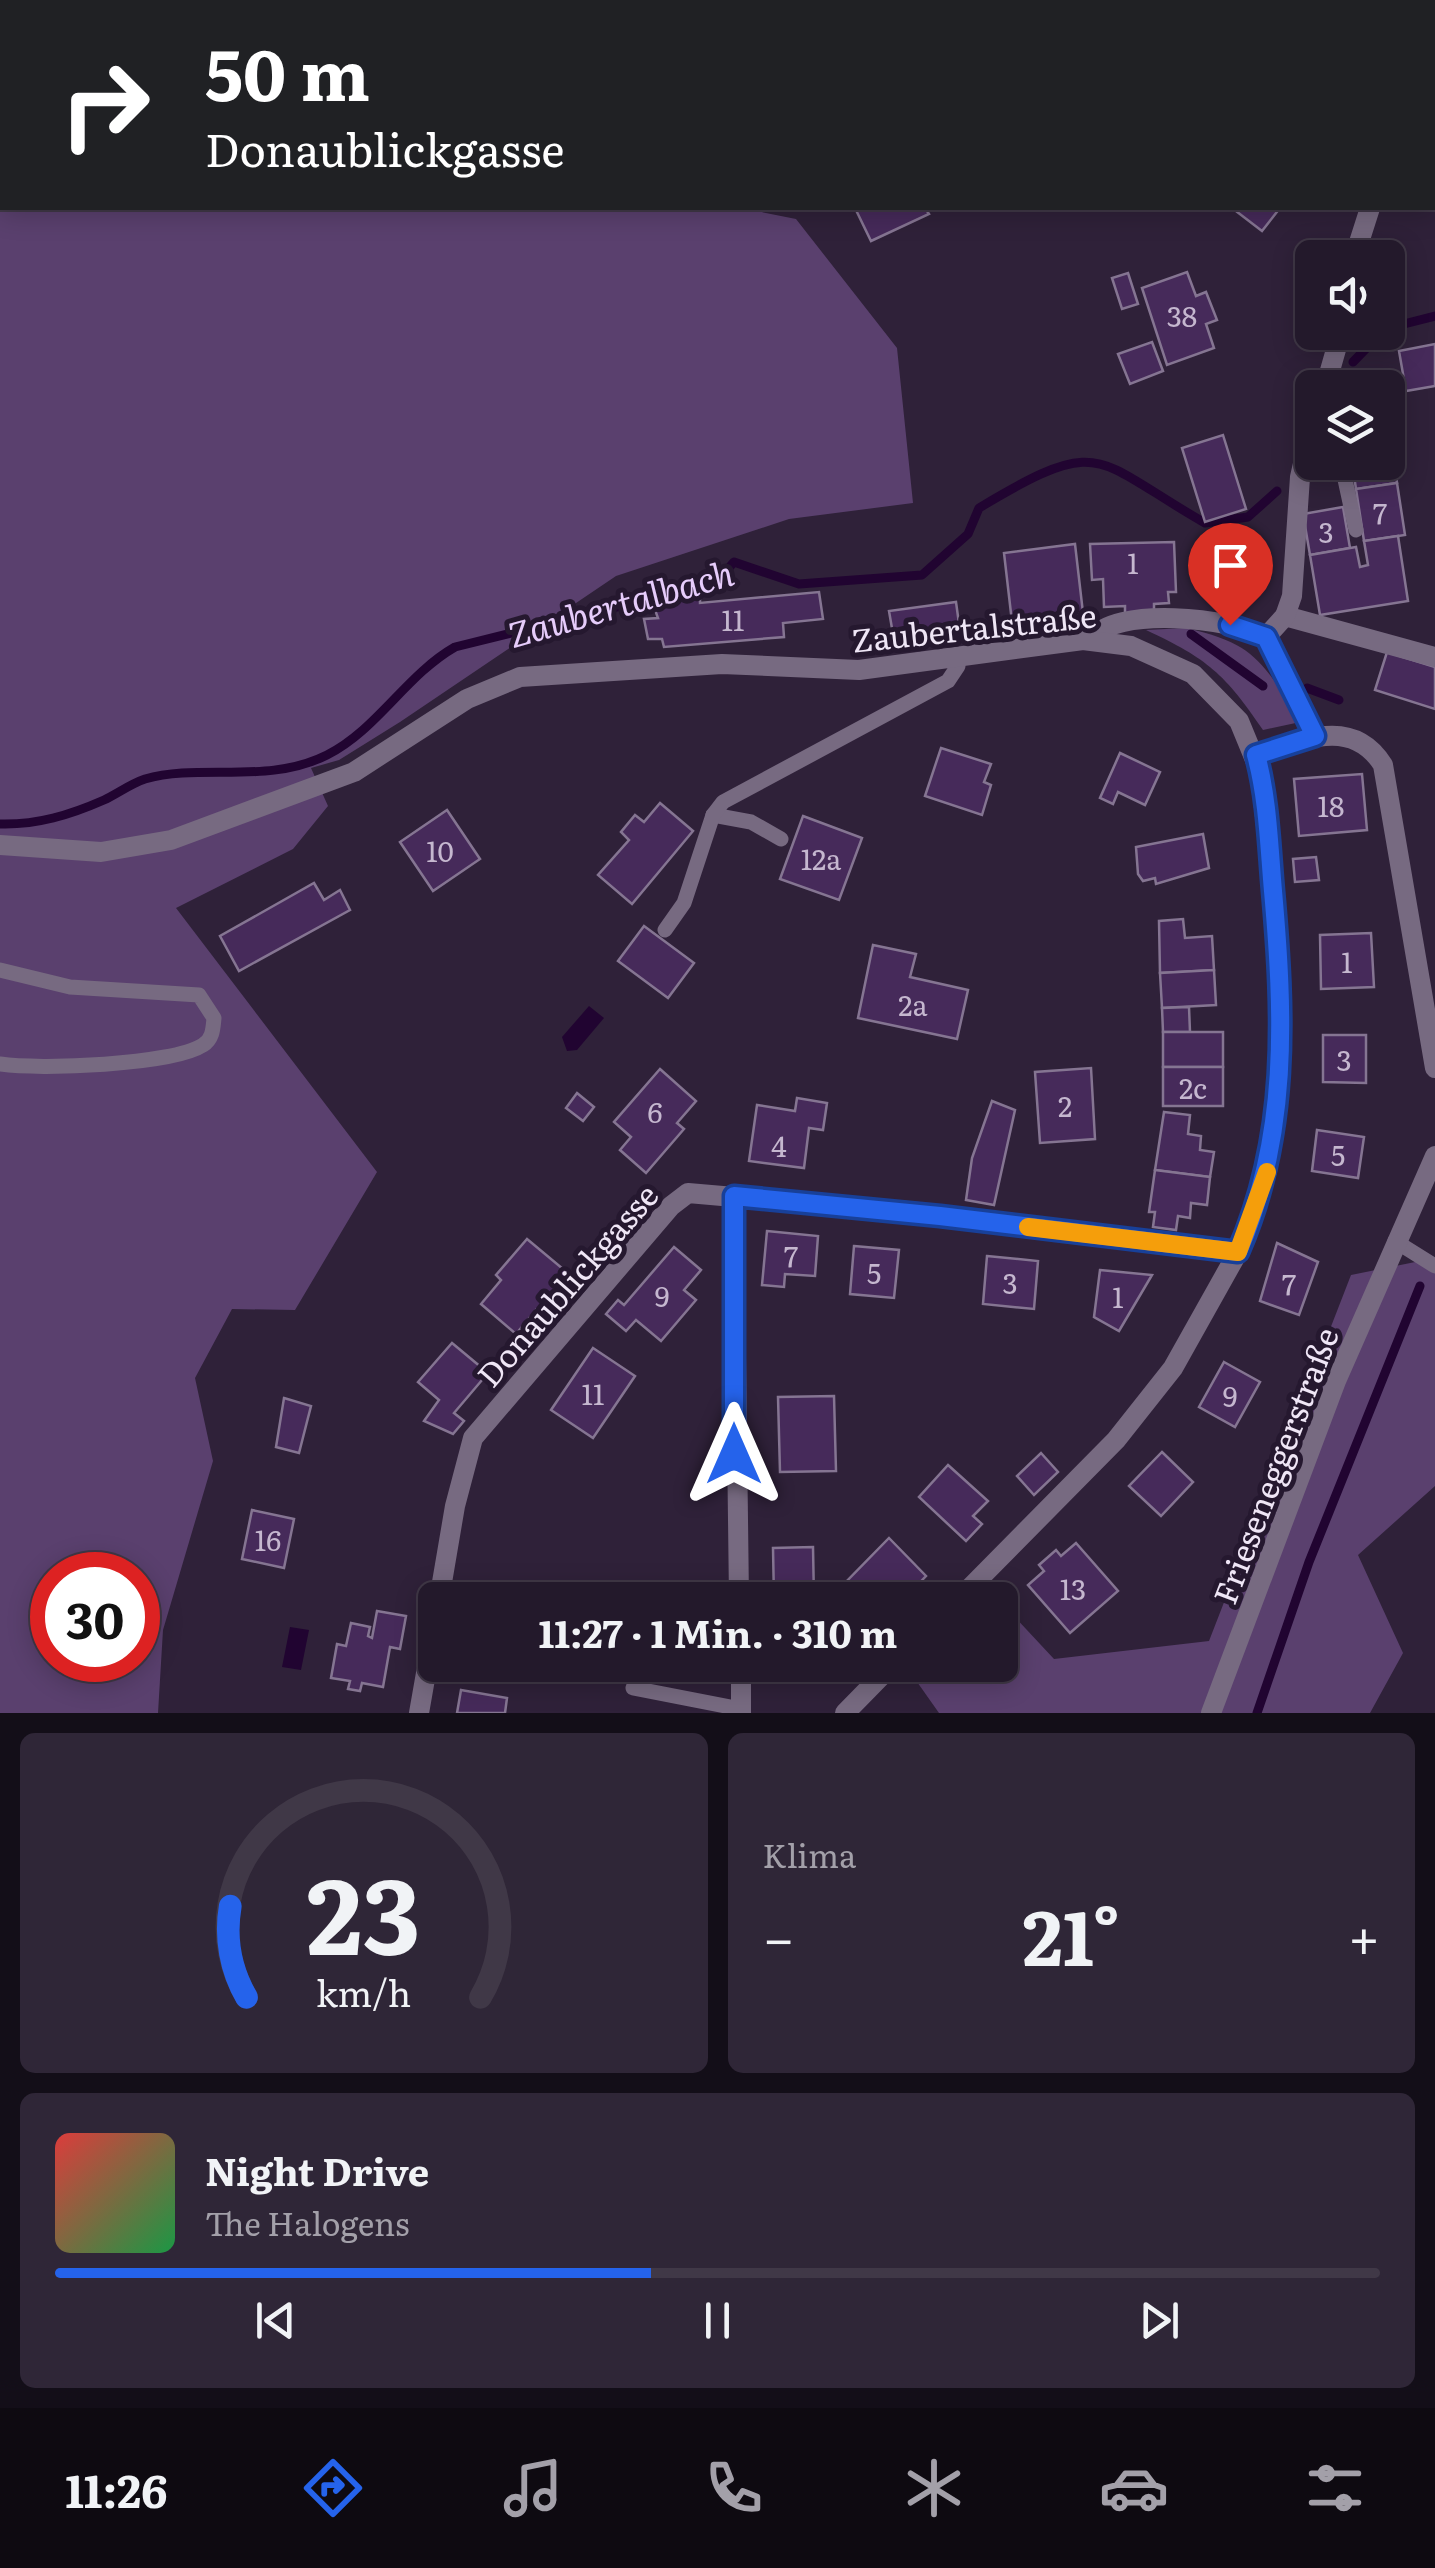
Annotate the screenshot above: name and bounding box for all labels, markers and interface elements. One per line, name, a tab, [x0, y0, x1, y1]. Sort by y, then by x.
text: 50 m	[205, 19, 370, 123]
icon: right	[40, 40, 170, 170]
text: Donaublickgasse	[205, 114, 565, 181]
map controls	[1295, 240, 1405, 480]
button: sound	[1295, 240, 1405, 350]
house number: 38	[1167, 294, 1197, 336]
button: layers	[1295, 370, 1405, 480]
house number: 7	[1373, 491, 1387, 533]
house number: 3	[1318, 510, 1334, 552]
pin	[1188, 523, 1273, 626]
icon: arrive	[1203, 538, 1258, 593]
house number: 1	[1127, 541, 1139, 583]
water label: Zaubertalbach	[501, 545, 739, 659]
street label: Zaubertalstraße	[849, 589, 1099, 663]
house number: 11	[722, 598, 744, 640]
house number: 18	[1318, 784, 1344, 826]
house number: 10	[426, 829, 454, 871]
house number: 12a	[801, 837, 841, 879]
house number: 1	[1341, 940, 1353, 982]
house number: 2a	[898, 983, 928, 1025]
house number: 3	[1336, 1038, 1352, 1080]
house number: 2c	[1179, 1066, 1207, 1108]
house number: 2	[1058, 1084, 1072, 1126]
house number: 6	[647, 1090, 663, 1132]
house number: 4	[771, 1124, 787, 1166]
house number: 5	[1331, 1133, 1345, 1175]
street label: Donaublickgasse	[464, 1172, 668, 1396]
house number: 7	[784, 1234, 798, 1276]
house number: 5	[867, 1251, 881, 1293]
house number: 3	[1002, 1261, 1018, 1303]
house number: 7	[1282, 1262, 1296, 1304]
house number: 9	[655, 1274, 669, 1316]
house number: 1	[1112, 1275, 1124, 1317]
street label: Frieseneggerstraße	[1199, 1320, 1349, 1610]
house number: 11	[582, 1372, 604, 1414]
house number: 9	[1223, 1374, 1237, 1416]
position arrow	[682, 1402, 786, 1506]
house number: 16	[255, 1518, 281, 1560]
speed limit sign: 30	[30, 1552, 160, 1682]
house number: 13	[1060, 1567, 1086, 1609]
text: 11:27 · 1 Min. · 310 m	[538, 1603, 898, 1660]
text: Klima	[763, 1830, 856, 1878]
text: 23	[307, 1833, 421, 1987]
text: 21°	[1022, 1878, 1120, 1989]
text: −	[763, 1894, 795, 1976]
text: +	[1348, 1894, 1380, 1976]
text: km/h	[316, 1965, 411, 2018]
text: Night Drive	[205, 2141, 429, 2198]
text: The Halogens	[205, 2198, 409, 2246]
icon: previous	[248, 2293, 303, 2348]
icon: pause	[690, 2293, 745, 2348]
icon: next	[1132, 2293, 1187, 2348]
icon: directions	[298, 2453, 368, 2523]
icon: music	[498, 2453, 568, 2523]
icon: phone	[699, 2453, 769, 2523]
icon: climate	[899, 2453, 969, 2523]
icon: car	[1099, 2453, 1169, 2523]
icon: filters	[1300, 2453, 1370, 2523]
text: 11:26	[65, 2455, 167, 2522]

